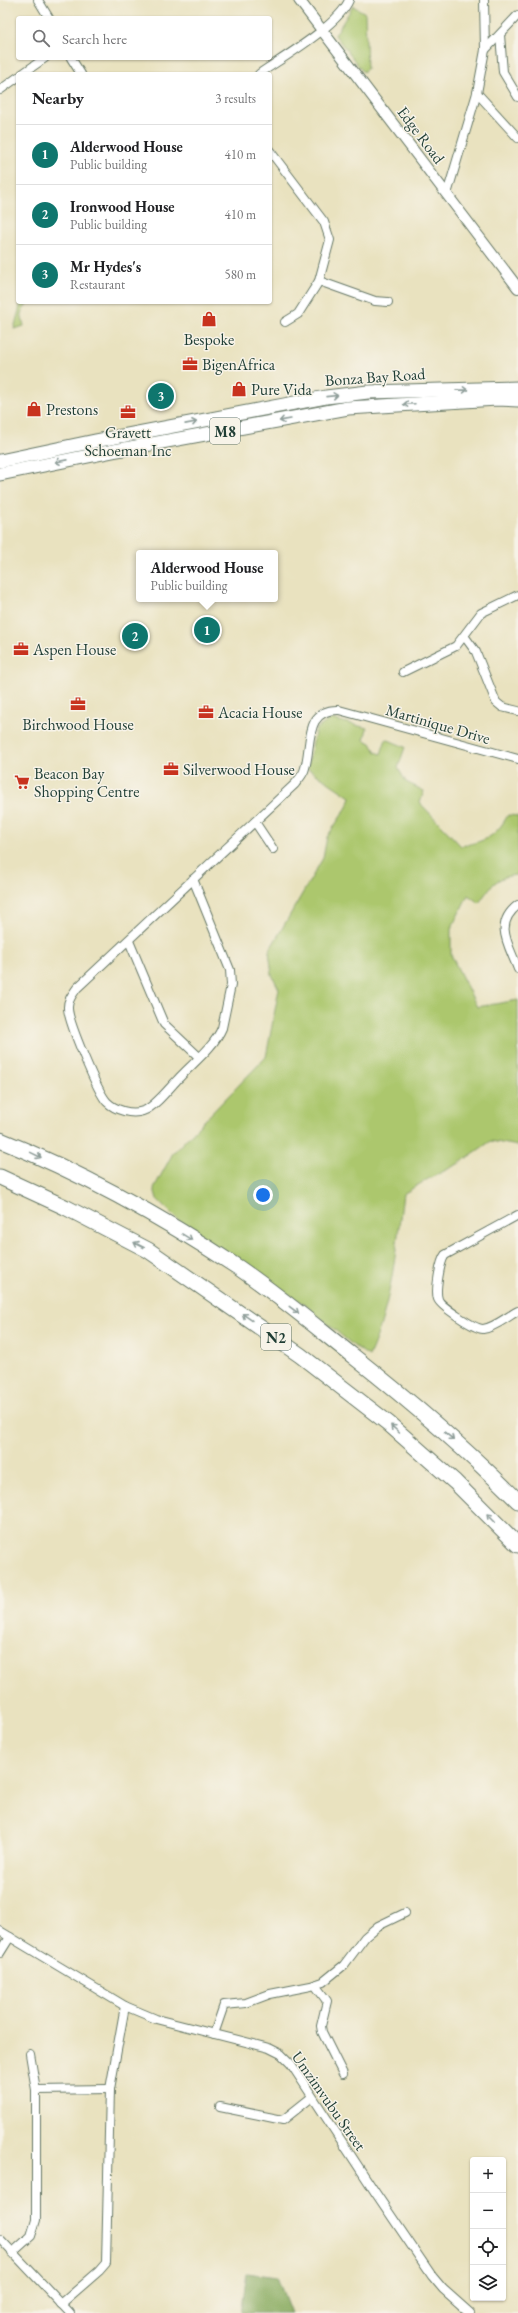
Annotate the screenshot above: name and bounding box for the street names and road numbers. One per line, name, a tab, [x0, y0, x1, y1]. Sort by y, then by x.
street label: Edge Road	[393, 102, 450, 169]
street label: Bonza Bay Road	[324, 363, 427, 391]
road number: M8	[210, 418, 240, 444]
street label: Martinique Drive	[383, 699, 493, 749]
road number: N2	[261, 1324, 291, 1350]
street label: Umzimvubu Street	[287, 2047, 371, 2155]

